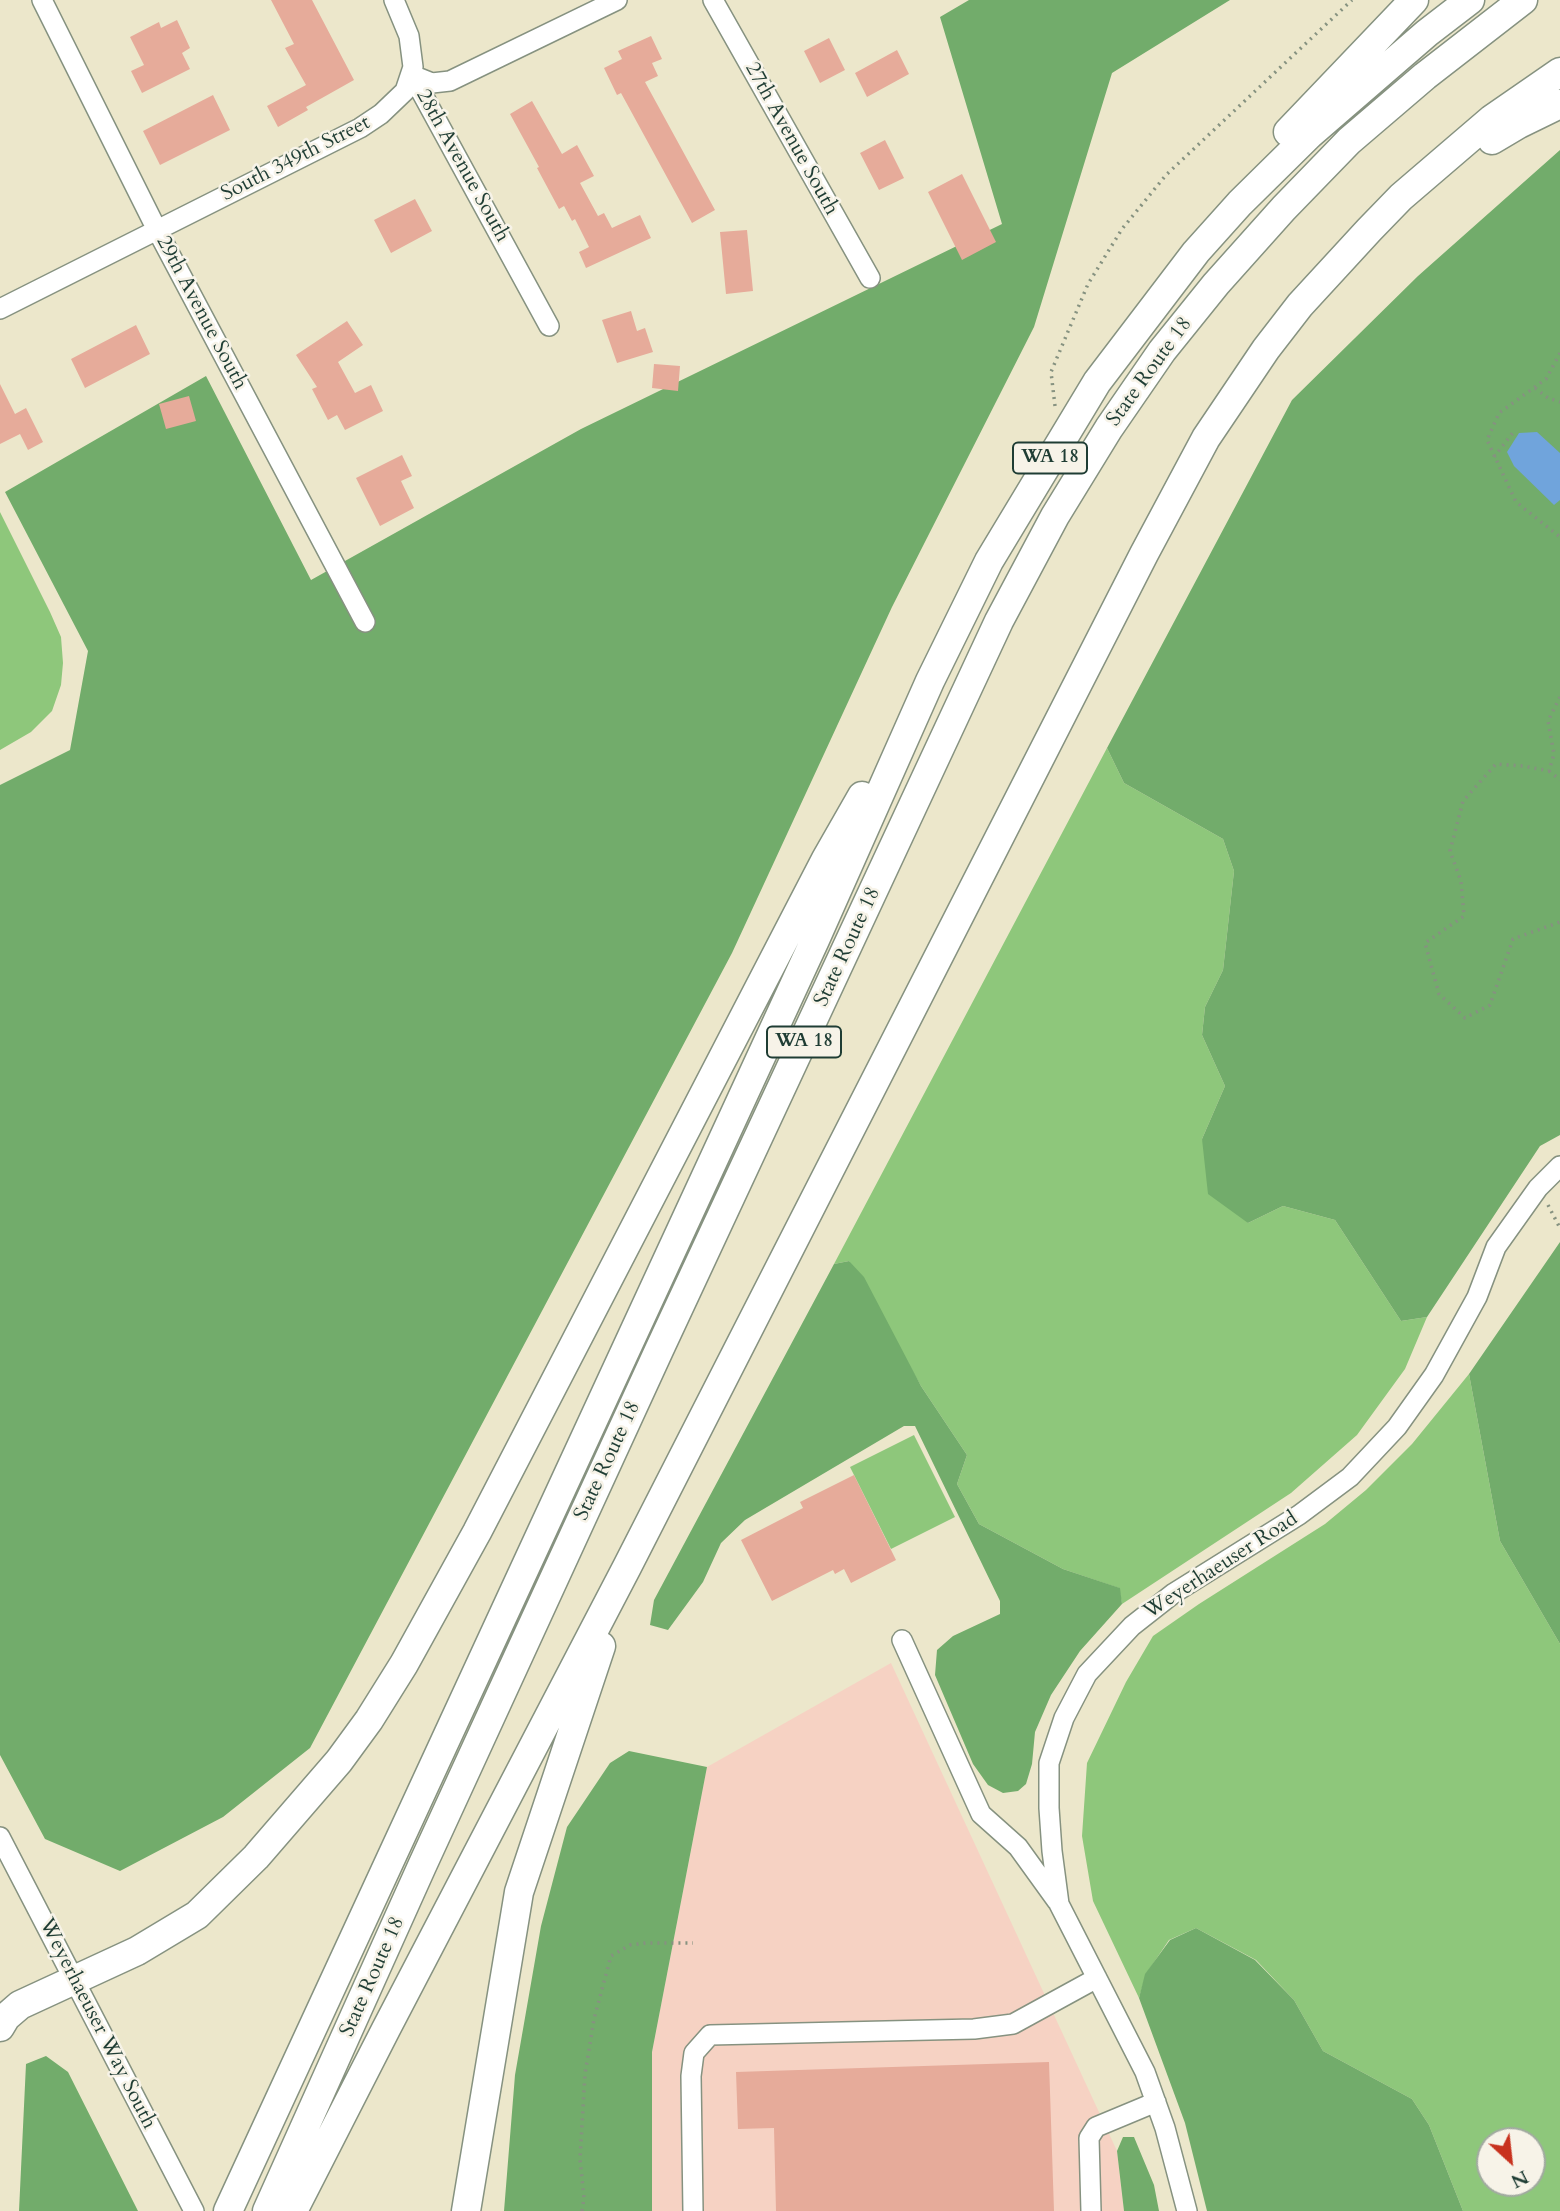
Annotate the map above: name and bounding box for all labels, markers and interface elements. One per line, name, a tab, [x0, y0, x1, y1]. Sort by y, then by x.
street label: 27th Avenue South	[739, 58, 843, 220]
street label: 28th Avenue South	[410, 85, 514, 247]
street label: South 349th Street	[217, 111, 375, 207]
street label: 29th Avenue South	[150, 232, 252, 394]
street label: State Route 18	[1102, 312, 1198, 432]
road number: WA 18	[1013, 442, 1087, 474]
street label: State Route 18	[809, 883, 887, 1011]
road number: WA 18	[767, 1026, 841, 1058]
street label: State Route 18	[569, 1397, 647, 1525]
street label: Weyerhaeuser Road	[1139, 1507, 1303, 1625]
street label: State Route 18	[335, 1913, 411, 2041]
street label: Weyerhaeuser Way South	[33, 1914, 161, 2134]
north arrow	[1476, 2127, 1546, 2197]
text: N	[1506, 2164, 1533, 2194]

